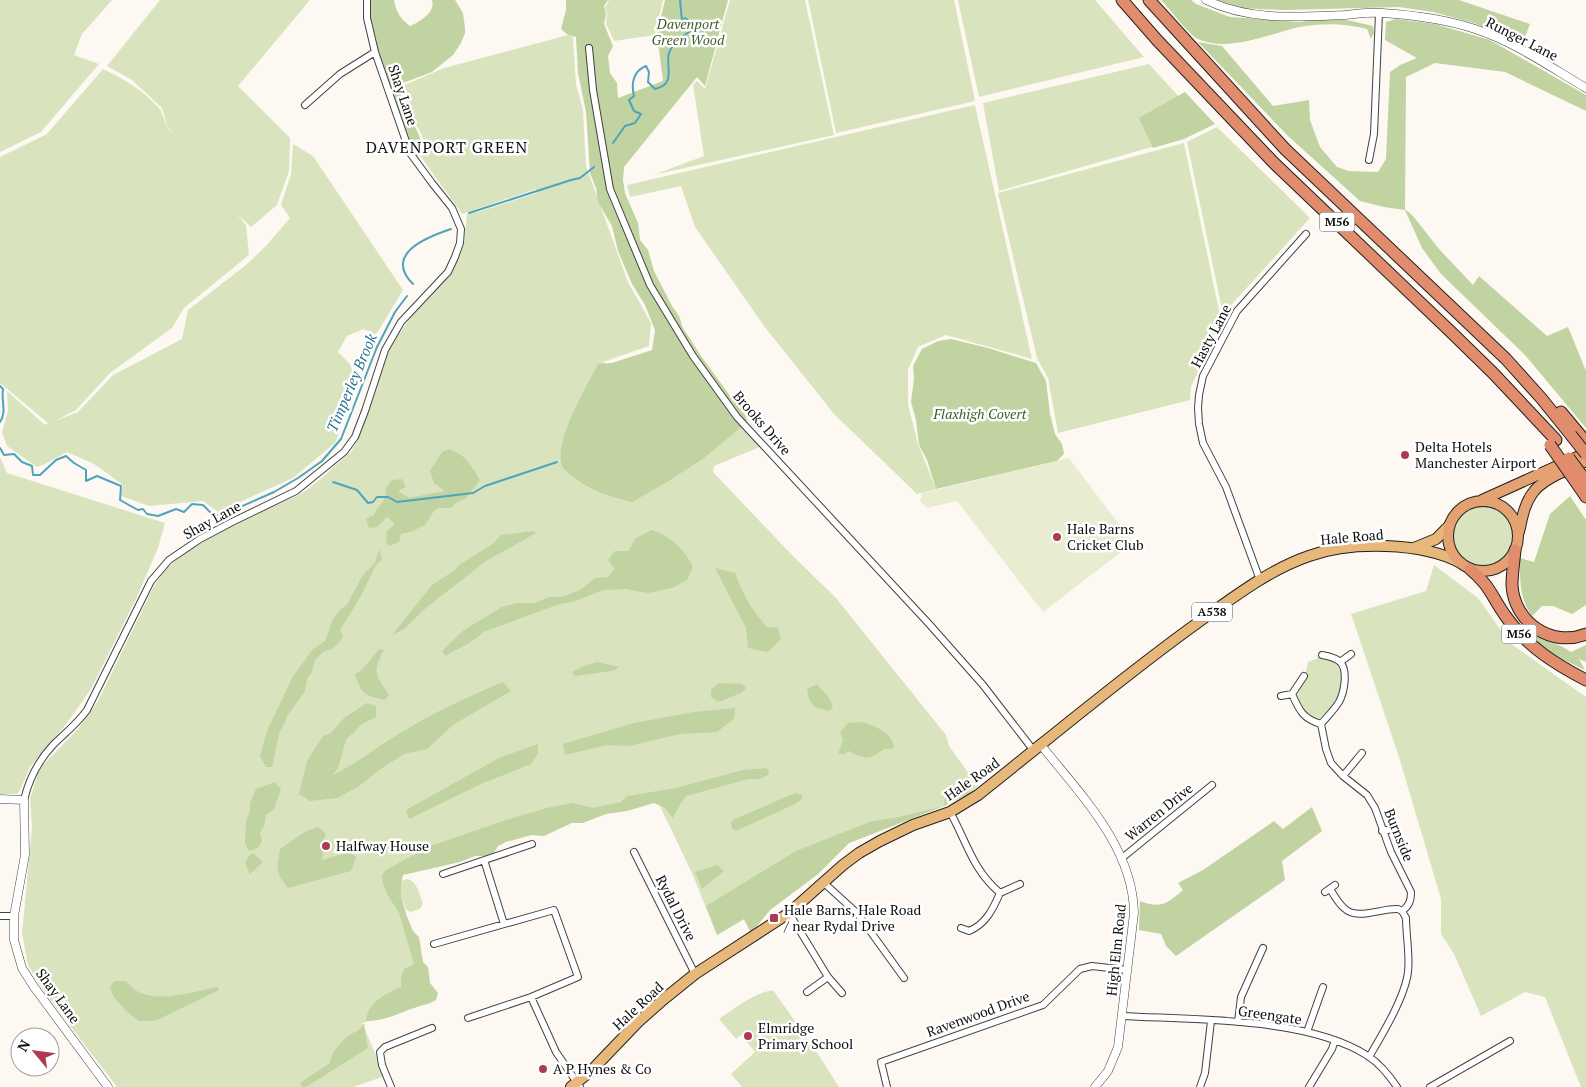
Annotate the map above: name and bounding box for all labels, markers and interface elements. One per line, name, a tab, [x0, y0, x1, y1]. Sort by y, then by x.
street label: Runger Lane	[1483, 12, 1562, 65]
park label: Davenport Green Wood	[652, 14, 725, 49]
street label: Shay Lane	[384, 62, 423, 128]
district label: DAVENPORT GREEN	[366, 136, 528, 158]
road number: M56	[1320, 212, 1354, 232]
street label: Hasty Lane	[1186, 301, 1235, 371]
water label: Timperley Brook	[321, 330, 381, 435]
street label: Brooks Drive	[729, 386, 796, 459]
park label: Flaxhigh Covert	[933, 404, 1027, 423]
place label: Delta Hotels Manchester Airport	[1415, 437, 1537, 472]
marker: Delta Hotels Manchester Airport	[1399, 449, 1411, 461]
street label: Shay Lane	[179, 496, 244, 543]
place label: Hale Barns Cricket Club	[1067, 519, 1144, 554]
street label: Hale Road	[1320, 524, 1384, 549]
marker: Hale Barns Cricket Club	[1051, 531, 1063, 543]
road number: A538	[1192, 602, 1232, 622]
road number: M56	[1502, 624, 1536, 644]
street label: Hale Road	[940, 753, 1003, 804]
street label: Warren Drive	[1121, 778, 1197, 845]
street label: Burnside	[1380, 806, 1419, 864]
place label: Halfway House	[336, 836, 429, 855]
marker: Halfway House	[320, 840, 332, 852]
street label: Rydal Drive	[652, 872, 701, 944]
place label: Hale Barns, Hale Road / near Rydal Drive	[783, 900, 922, 935]
street label: High Elm Road	[1101, 903, 1130, 997]
marker: Hale Barns, Hale Road / near Rydal Drive	[768, 912, 780, 924]
street label: Shay Lane	[32, 964, 85, 1027]
street label: Hale Road	[608, 977, 667, 1034]
street label: Ravenwood Drive	[924, 986, 1032, 1041]
street label: Greengate	[1237, 1001, 1303, 1028]
place label: Elmridge Primary School	[758, 1018, 853, 1053]
north arrow	[10, 1027, 60, 1077]
marker: Elmridge Primary School	[742, 1030, 754, 1042]
text: N	[12, 1036, 34, 1055]
place label: A P Hynes & Co	[553, 1059, 652, 1078]
marker: A P Hynes & Co	[537, 1063, 549, 1075]

